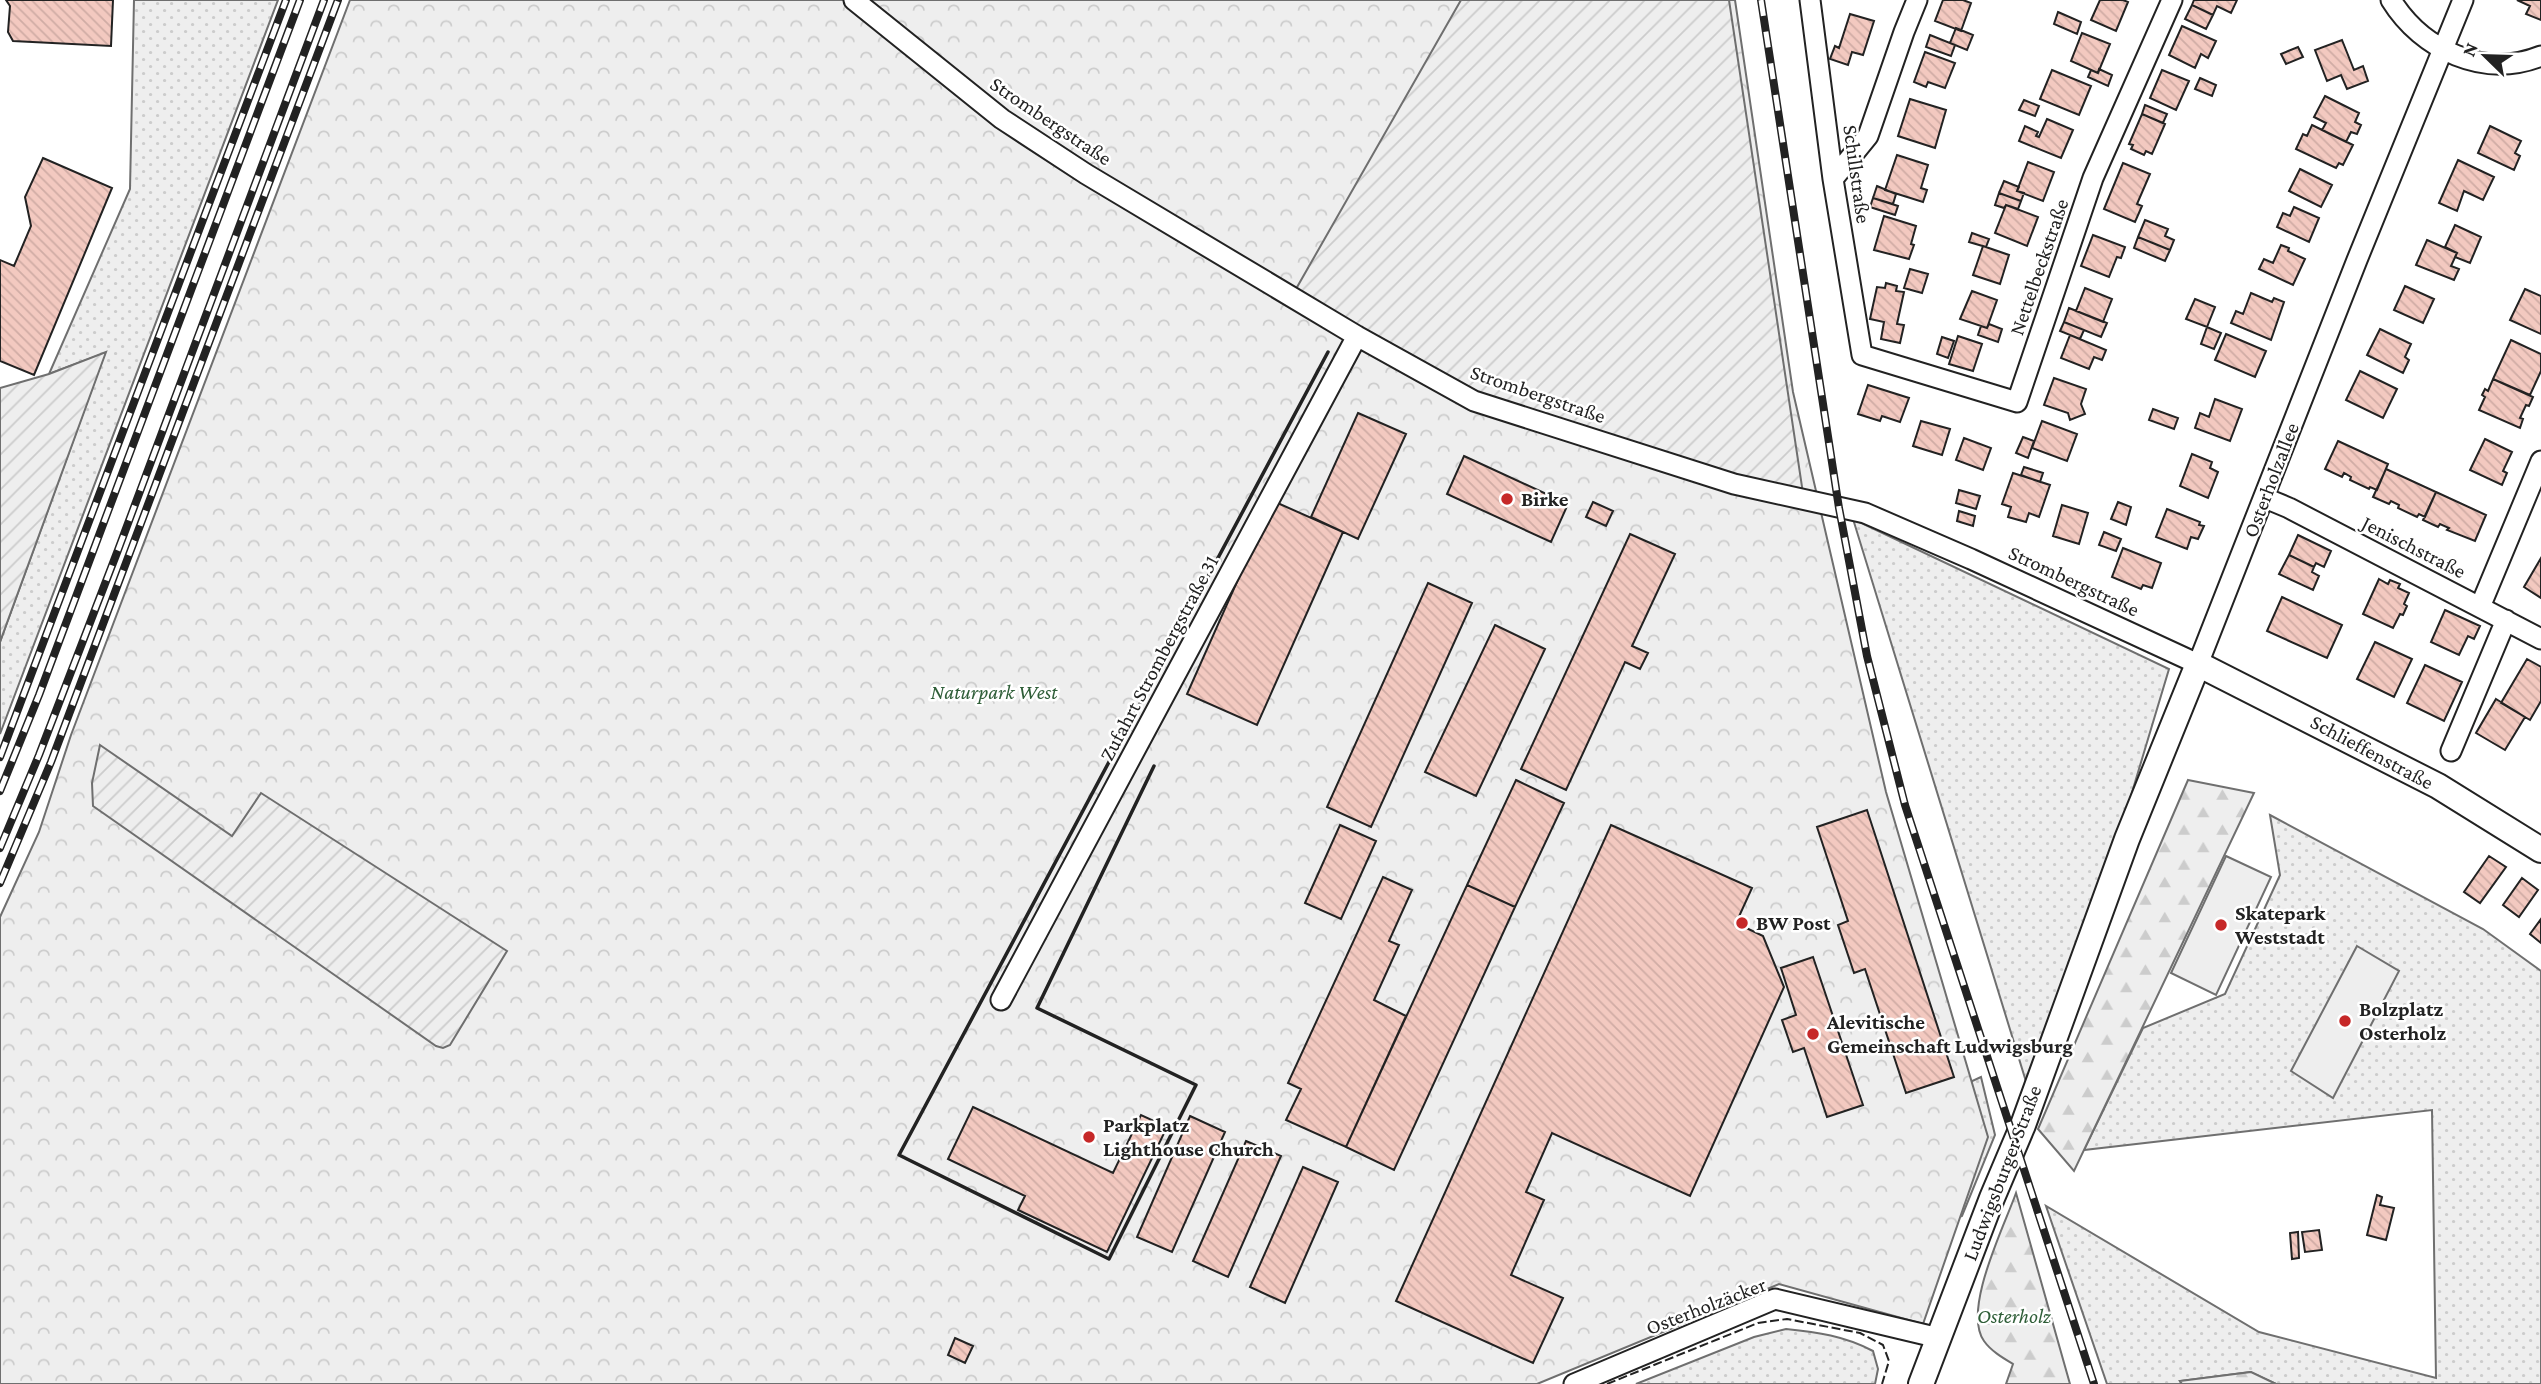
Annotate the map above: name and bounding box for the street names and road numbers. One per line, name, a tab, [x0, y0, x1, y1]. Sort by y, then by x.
street label: Strombergstraße	[986, 72, 1116, 170]
street label: Schillstraße	[1838, 123, 1876, 225]
street label: Nettelbeckstraße	[2004, 196, 2074, 338]
street label: Strombergstraße	[1467, 360, 1609, 428]
street label: Osterholzallee	[2238, 419, 2304, 541]
street label: Jenischstraße	[2356, 510, 2470, 583]
street label: Strombergstraße	[2005, 540, 2143, 622]
street label: Zufahrt Strombergstraße 31	[1095, 551, 1223, 765]
street label: Schlieffenstraße	[2306, 710, 2438, 794]
street label: Ludwigsburger Straße	[1957, 1082, 2047, 1264]
street label: Osterholzäcker	[1643, 1272, 1770, 1340]

